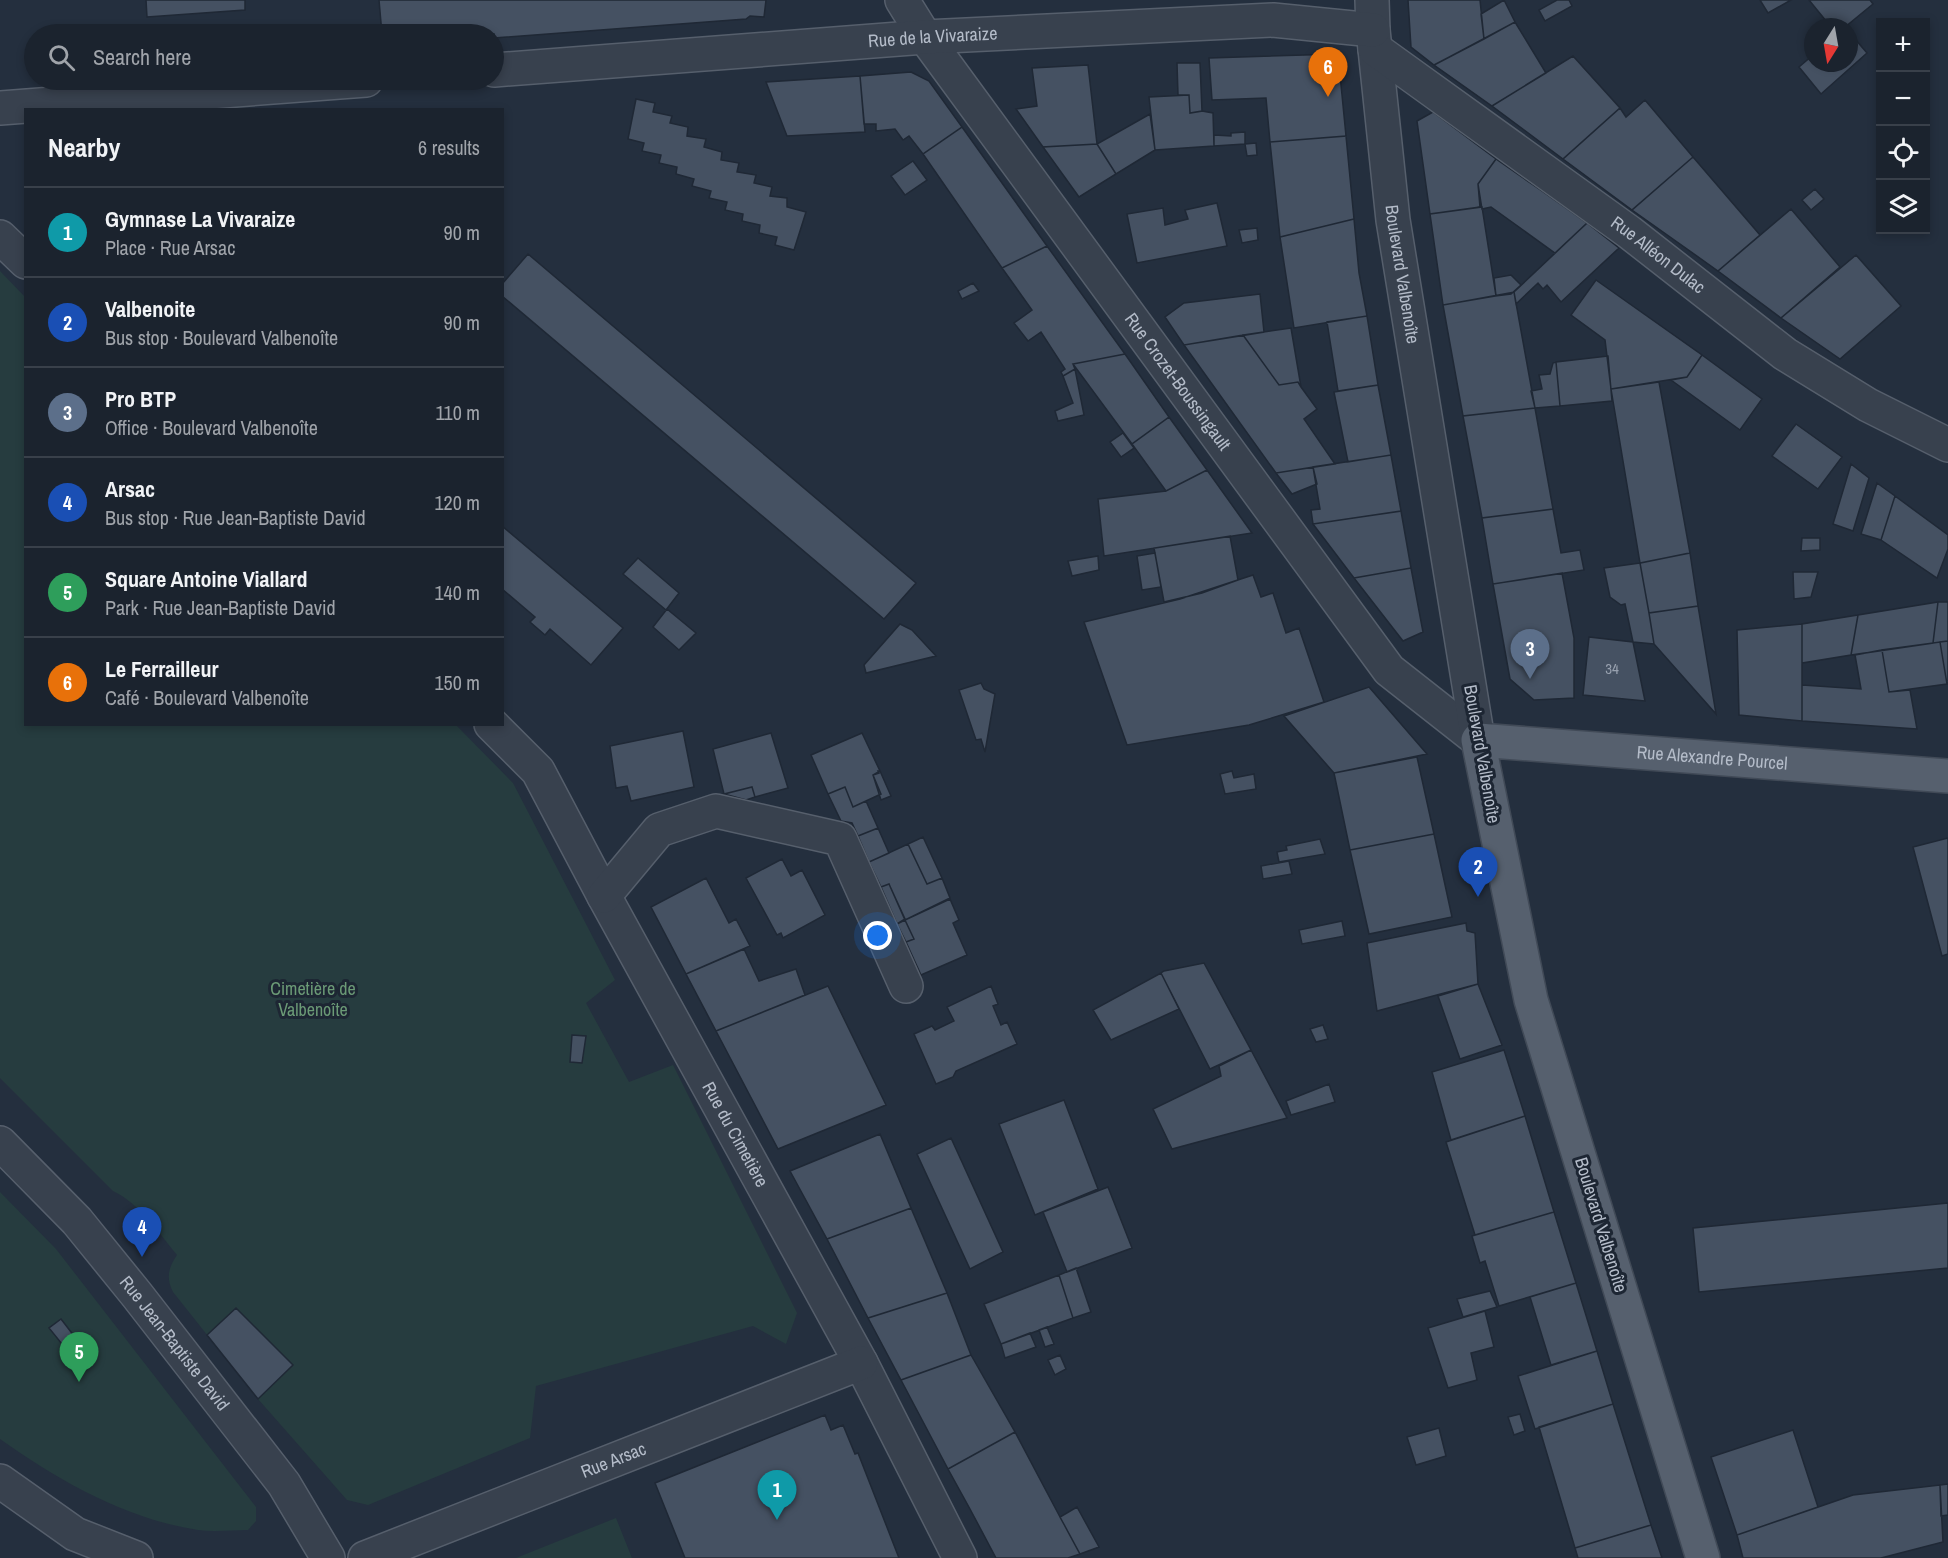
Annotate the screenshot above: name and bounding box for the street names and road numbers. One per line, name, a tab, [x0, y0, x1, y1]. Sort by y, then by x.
street label: Rue de la Vivaraize	[867, 20, 998, 53]
street label: Boulevard Valbenoîte	[1379, 204, 1426, 345]
street label: Rue Alléon Dulac	[1606, 210, 1711, 299]
street label: Rue Crozet-Boussingault	[1119, 307, 1237, 455]
street label: Boulevard Valbenoîte	[1458, 683, 1507, 825]
street label: Rue Alexandre Pourcel	[1636, 739, 1788, 776]
street label: Rue du Cimetière	[697, 1077, 775, 1191]
street label: Boulevard Valbenoîte	[1569, 1154, 1634, 1295]
street label: Rue Jean-Baptiste David	[114, 1270, 235, 1416]
street label: Rue Arsac	[577, 1436, 650, 1484]

